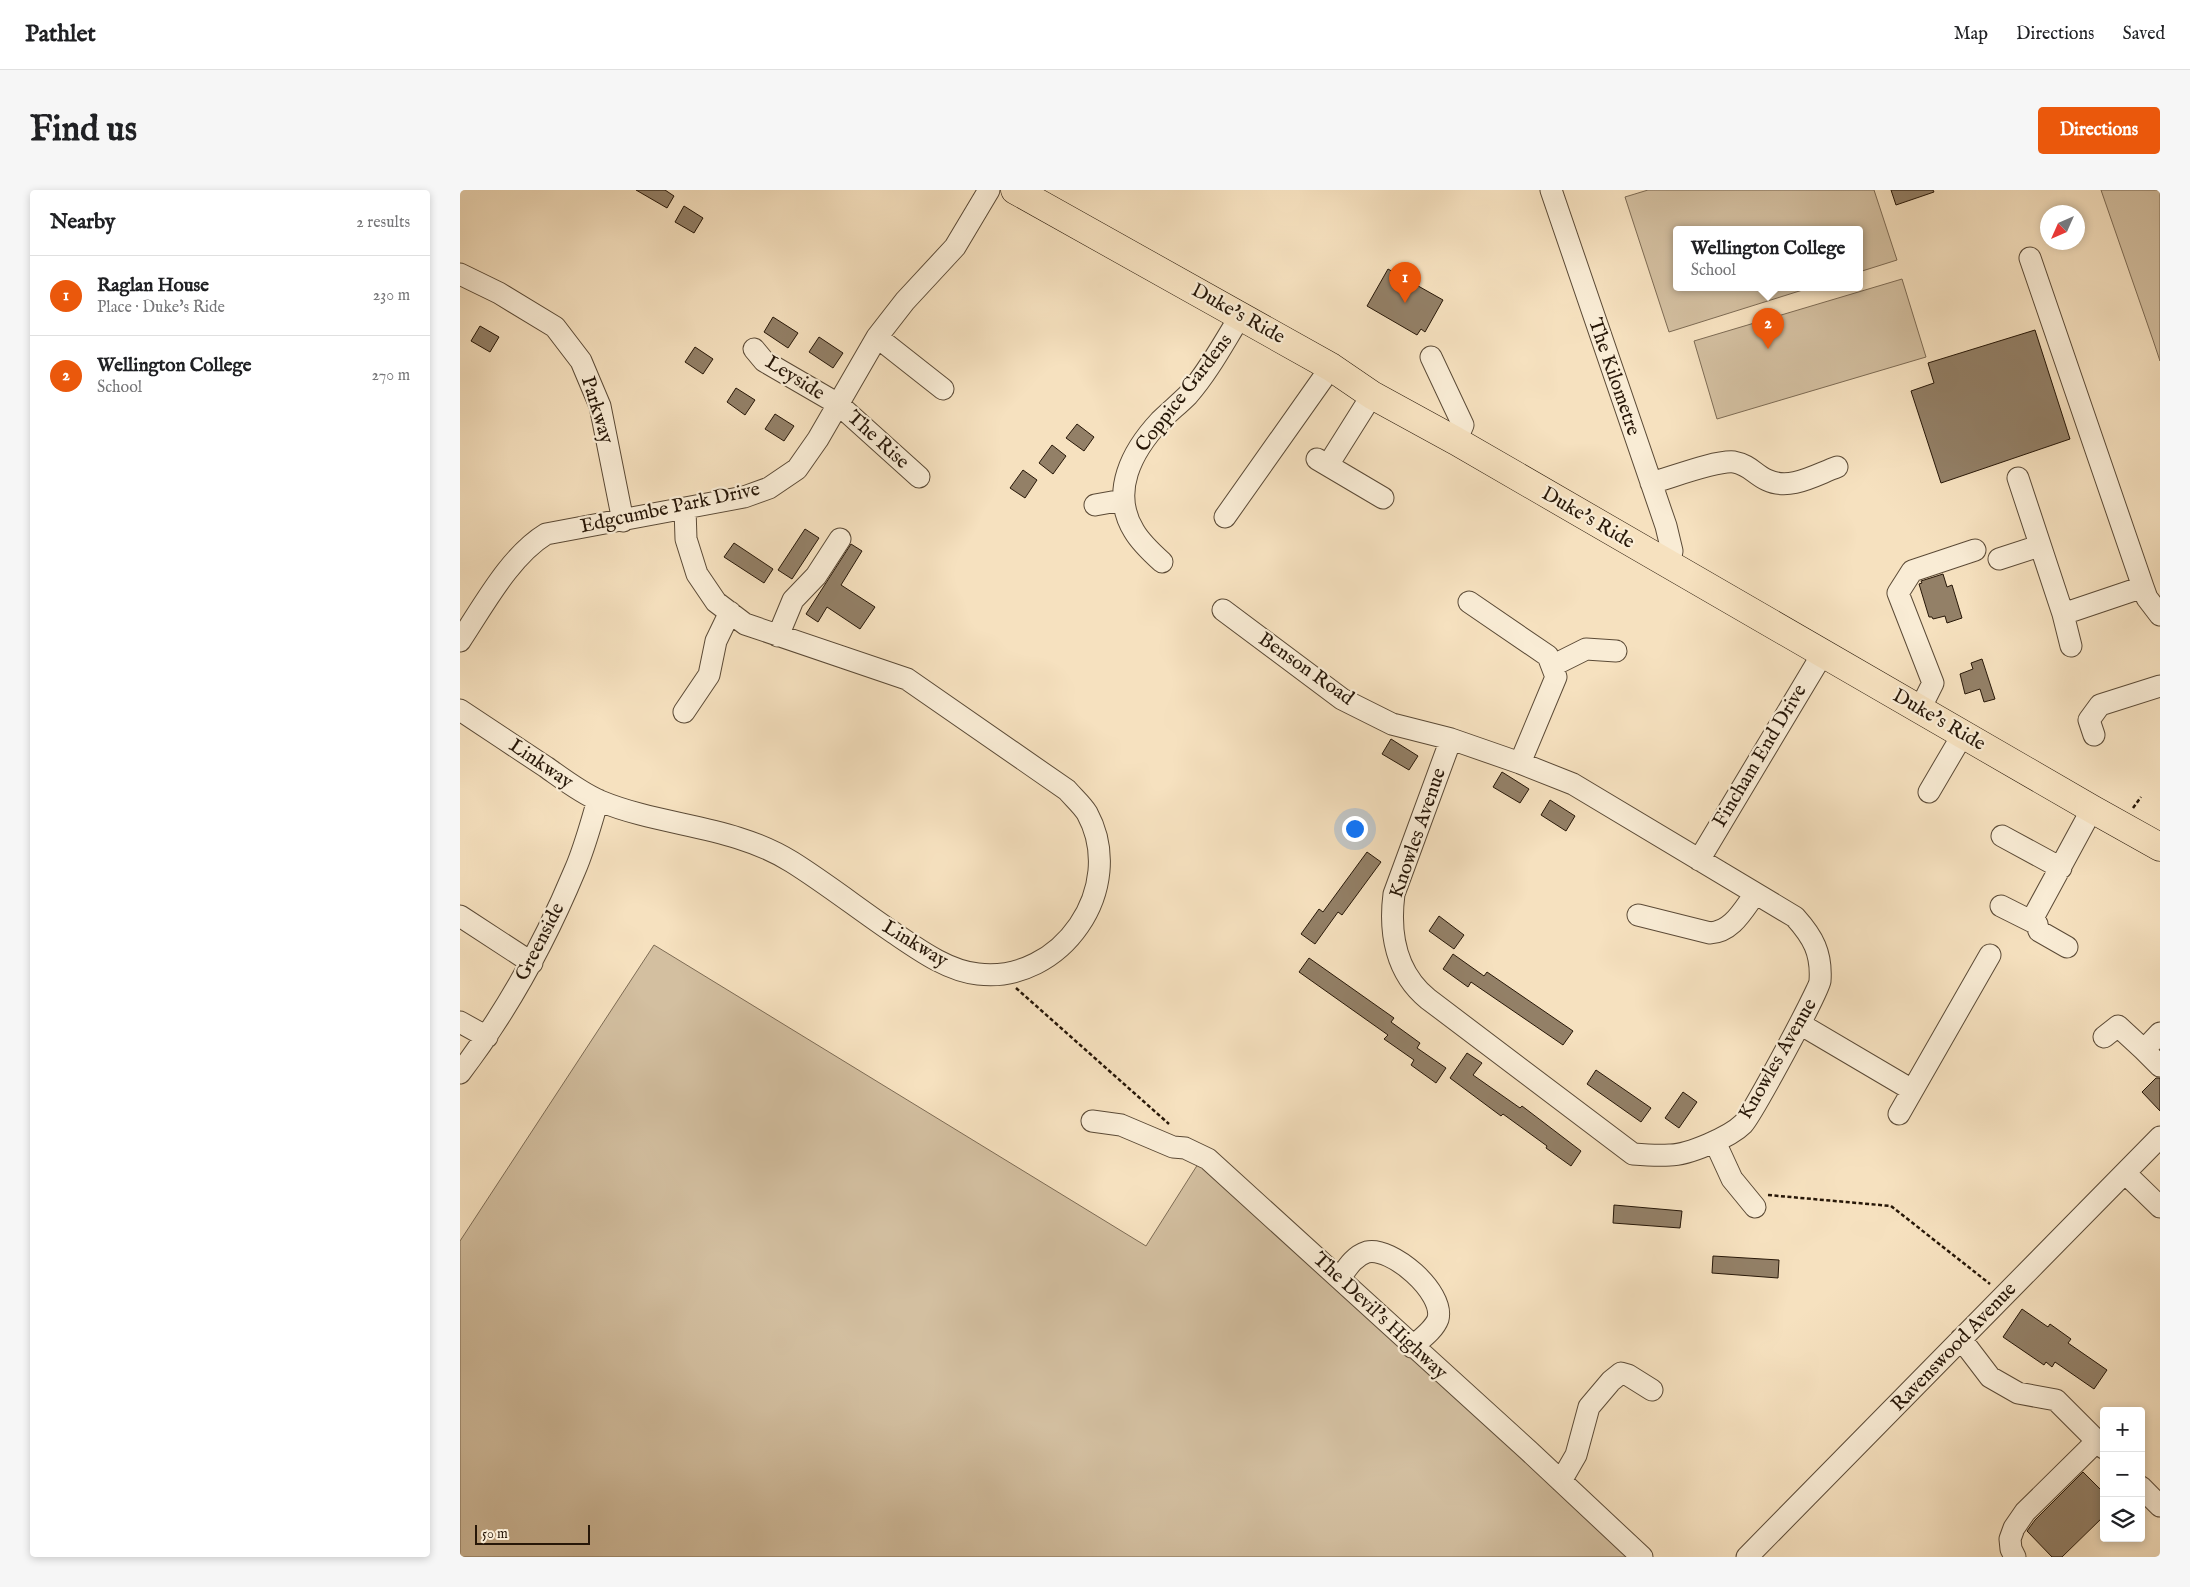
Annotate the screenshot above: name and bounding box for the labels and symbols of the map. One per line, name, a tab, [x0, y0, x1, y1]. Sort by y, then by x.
north arrow	[2040, 205, 2085, 250]
pin: 1	[1389, 262, 1421, 303]
street label: Duke's Ride	[1187, 278, 1289, 350]
pin: 2	[1752, 308, 1784, 349]
street label: The Kilometre	[1582, 315, 1646, 439]
street label: Coppice Gardens	[1130, 329, 1238, 457]
street label: Leyside	[761, 350, 829, 406]
street label: Parkway	[575, 373, 619, 447]
street label: The Rise	[842, 405, 914, 475]
street label: Edgcumbe Park Drive	[578, 477, 762, 539]
street label: Duke's Ride	[1537, 481, 1639, 555]
street label: Benson Road	[1253, 627, 1359, 711]
street label: Fincham End Drive	[1707, 680, 1813, 832]
street label: Duke's Ride	[1888, 683, 1990, 757]
street label: Linkway	[504, 733, 578, 795]
street label: Knowles Avenue	[1384, 765, 1452, 901]
your location	[1342, 816, 1368, 842]
street label: Greenside	[510, 899, 570, 985]
street label: Linkway	[878, 915, 953, 973]
street label: Knowles Avenue	[1733, 994, 1823, 1124]
street label: The Devil's Highway	[1307, 1247, 1453, 1385]
street label: Ravenswood Avenue	[1886, 1277, 2022, 1417]
scale bar	[475, 1522, 590, 1545]

